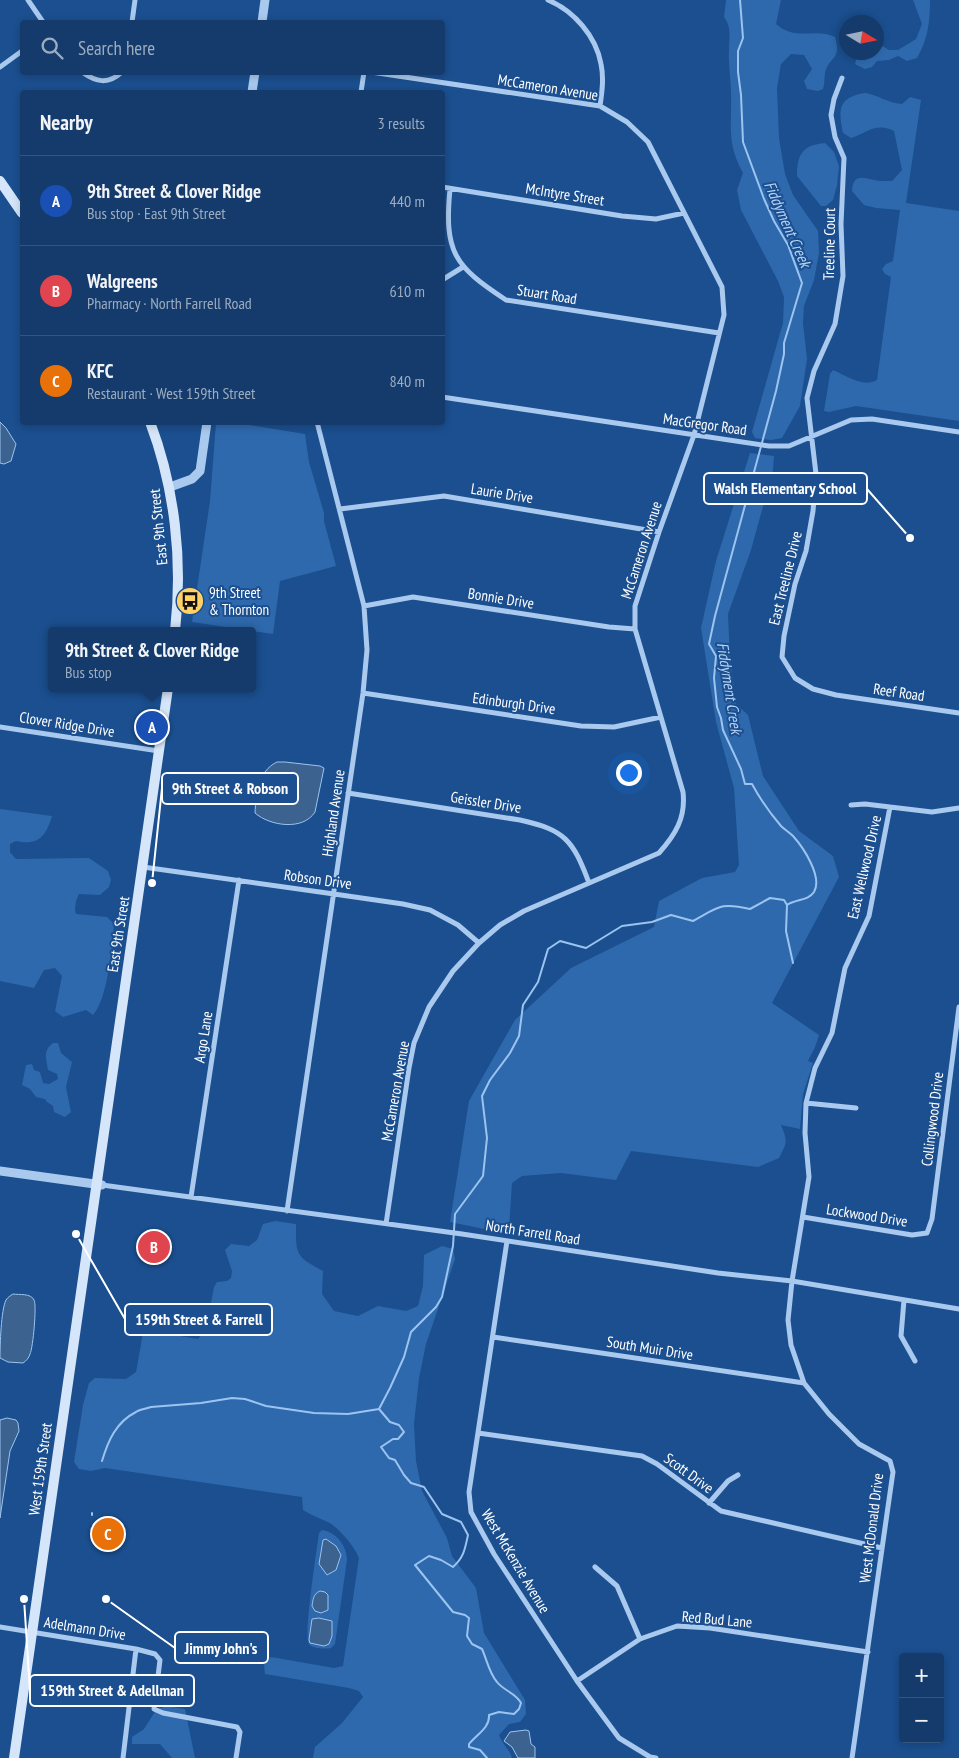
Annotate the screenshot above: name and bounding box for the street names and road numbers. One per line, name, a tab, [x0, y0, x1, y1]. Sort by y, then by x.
street label: McCameron Avenue	[496, 70, 600, 104]
street label: McIntyre Street	[524, 178, 606, 210]
street label: Treeline Court	[819, 208, 839, 280]
street label: Stuart Road	[516, 280, 578, 308]
street label: MacGregor Road	[662, 409, 748, 439]
street label: Laurie Drive	[470, 479, 534, 507]
street label: East 9th Street	[145, 488, 171, 566]
street label: McCameron Avenue	[616, 499, 666, 601]
street label: East Treeline Drive	[764, 529, 806, 627]
street label: Bonnie Drive	[467, 583, 535, 613]
street label: Reef Road	[872, 679, 926, 705]
street label: Edinburgh Drive	[471, 688, 557, 718]
street label: Clover Ridge Drive	[18, 707, 116, 741]
street label: Highland Avenue	[317, 768, 349, 858]
street label: Geissler Drive	[449, 787, 523, 817]
street label: East Wellwood Drive	[843, 813, 885, 921]
street label: Robson Drive	[283, 865, 353, 893]
street label: East 9th Street	[103, 895, 133, 973]
street label: Argo Lane	[190, 1010, 216, 1064]
street label: McCameron Avenue	[377, 1039, 413, 1143]
street label: Collingwood Drive	[917, 1071, 947, 1167]
street label: Lockwood Drive	[825, 1199, 909, 1231]
street label: North Farrell Road	[484, 1215, 582, 1249]
street label: South Muir Drive	[605, 1332, 695, 1364]
street label: West 159th Street	[24, 1421, 56, 1517]
street label: Scott Drive	[660, 1449, 718, 1497]
street label: West McDonald Drive	[855, 1472, 887, 1584]
street label: West McKenzie Avenue	[477, 1505, 555, 1617]
street label: Red Bud Lane	[681, 1606, 753, 1632]
street label: Adelmann Drive	[43, 1612, 127, 1644]

